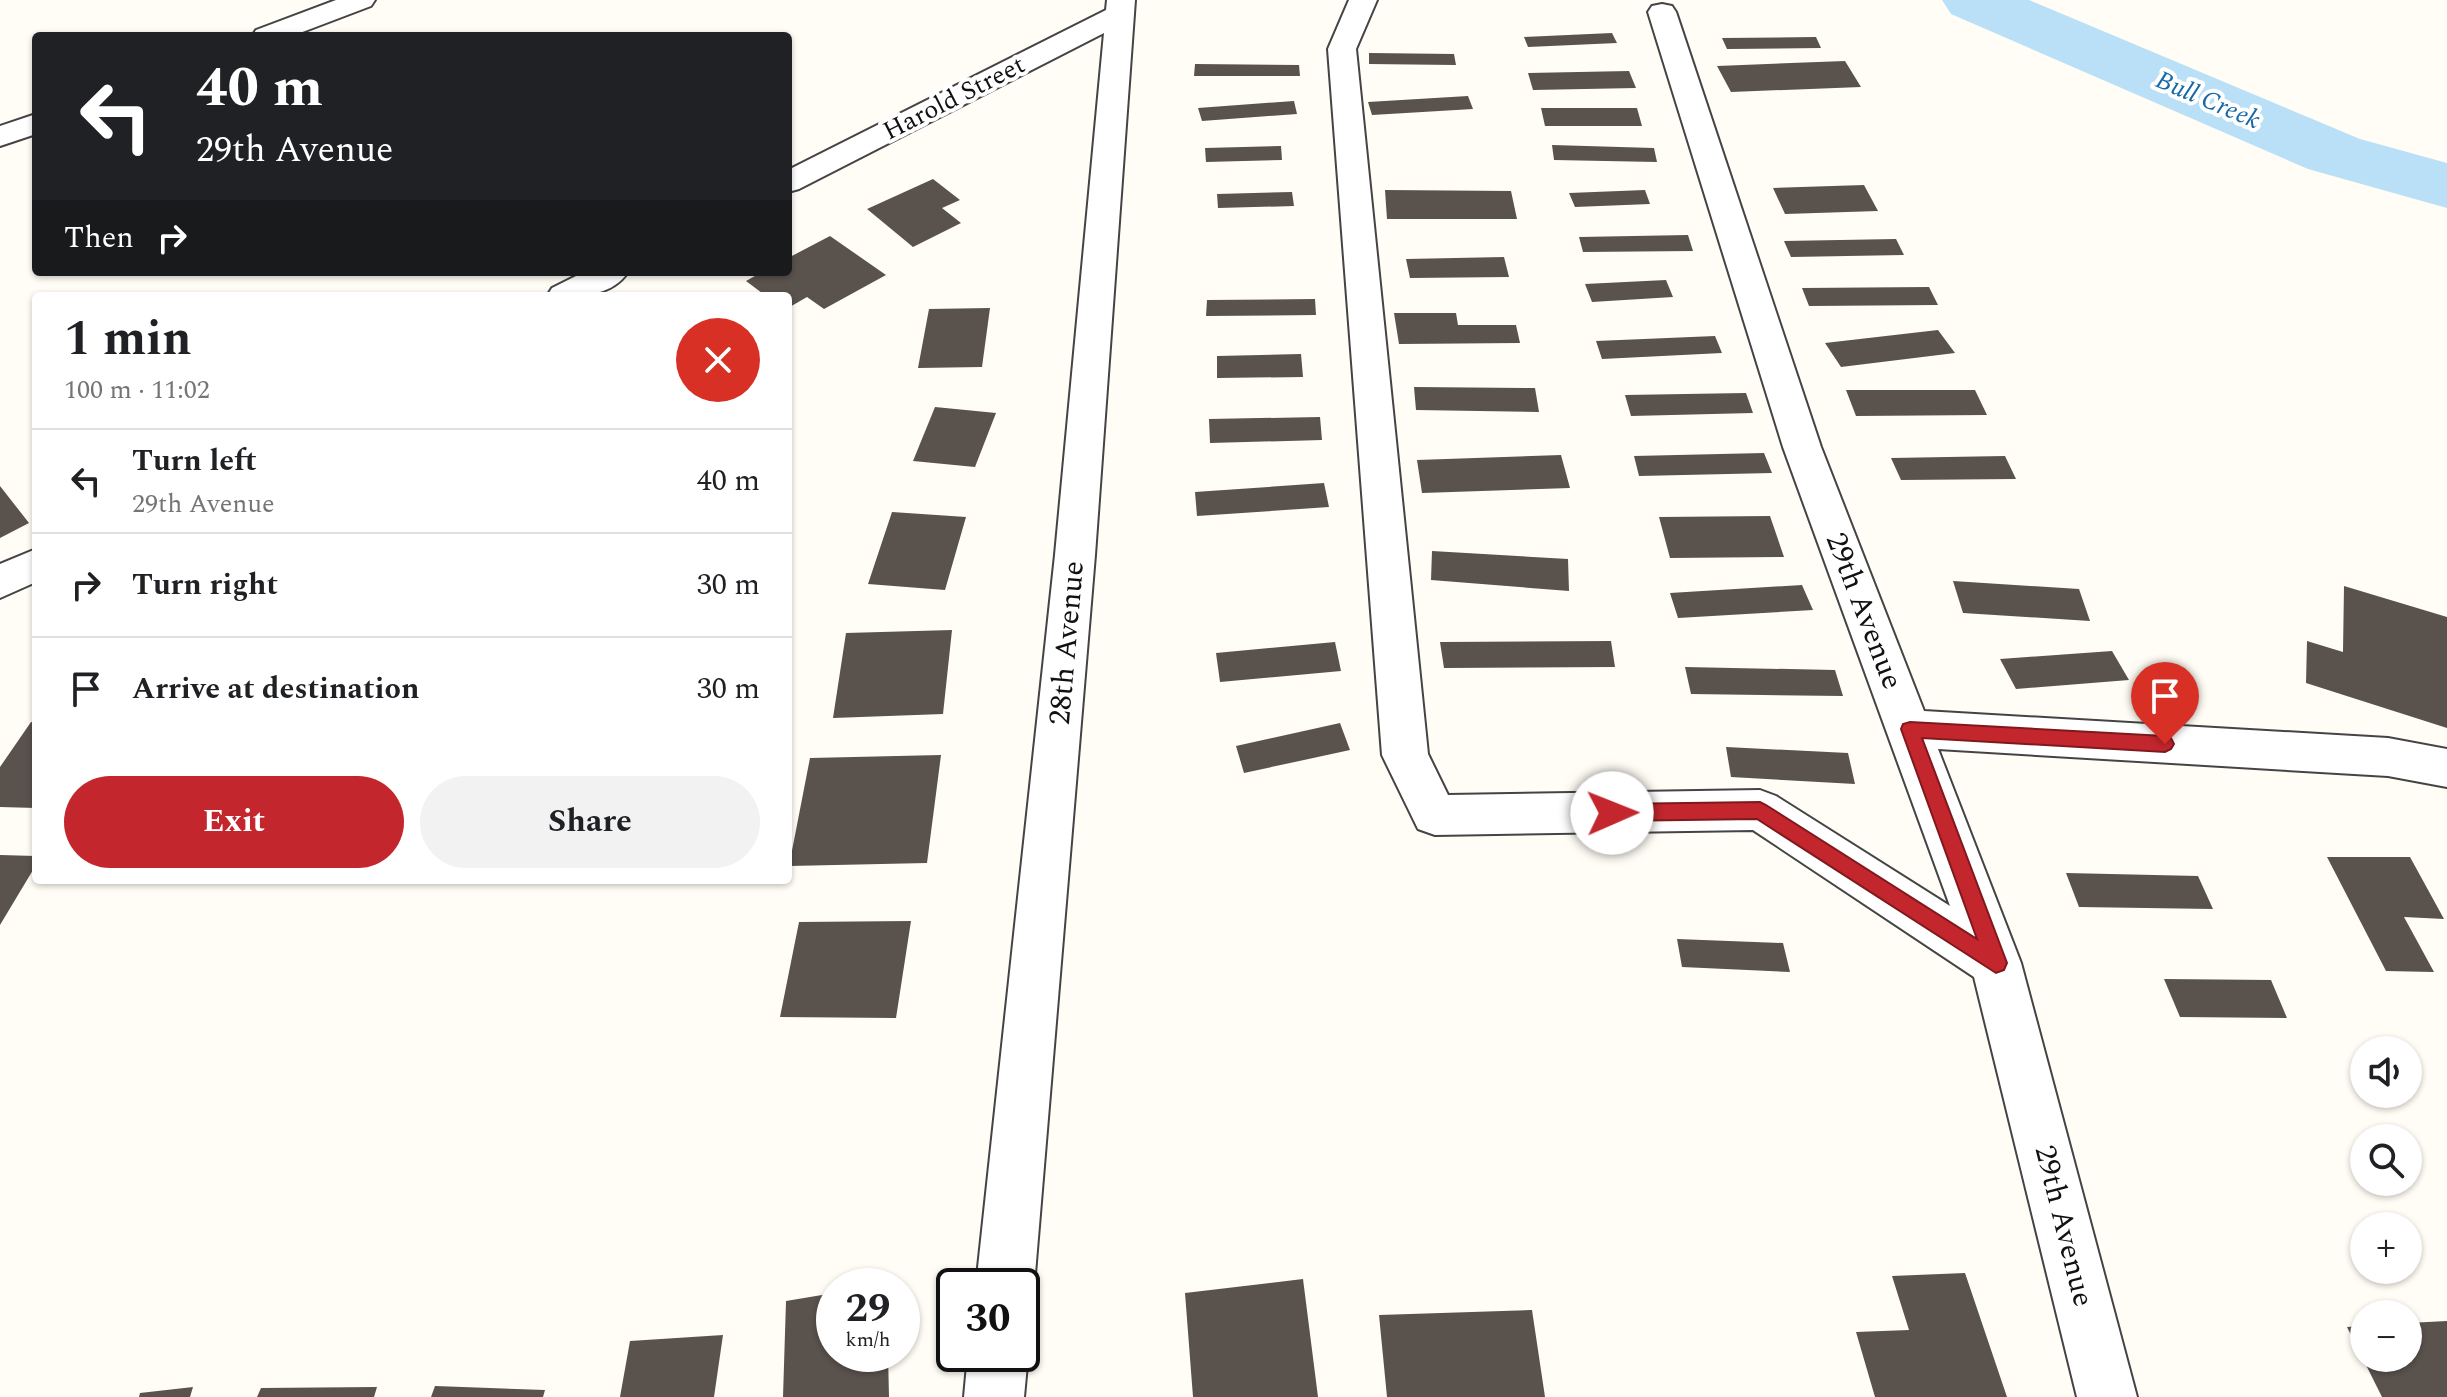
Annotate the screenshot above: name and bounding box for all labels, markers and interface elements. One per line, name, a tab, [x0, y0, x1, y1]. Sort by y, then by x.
street label: Harold Street	[876, 45, 1032, 151]
text: 40 m	[196, 46, 323, 131]
water label: Bull Creek	[2149, 60, 2267, 140]
icon: left	[64, 64, 168, 168]
text: 29th Avenue	[196, 123, 394, 178]
text: Then	[64, 215, 134, 261]
icon: right	[150, 216, 194, 260]
text: 1 min	[64, 303, 192, 376]
button: close	[676, 318, 760, 402]
text: 100 m · 11:02	[64, 370, 210, 410]
text: Turn left	[132, 438, 257, 484]
text: 40 m	[697, 458, 760, 504]
icon: left	[64, 459, 108, 503]
text: 29th Avenue	[132, 484, 275, 524]
street label: 29th Avenue	[1813, 526, 1915, 696]
street label: 28th Avenue	[1037, 559, 1097, 727]
text: Turn right	[132, 562, 278, 608]
text: 30 m	[697, 562, 760, 608]
icon: right	[64, 563, 108, 607]
pin	[2131, 662, 2199, 744]
text: Arrive at destination	[132, 666, 419, 712]
text: 30 m	[697, 666, 760, 712]
icon: arrive	[64, 667, 108, 711]
icon: arrive	[2143, 674, 2187, 718]
position arrow	[1570, 771, 1654, 855]
button: Exit	[64, 776, 404, 868]
button: Share	[420, 776, 760, 868]
map controls	[2350, 1036, 2422, 1372]
button: sound	[2350, 1036, 2422, 1108]
button: search	[2350, 1124, 2422, 1196]
street label: 29th Avenue	[2022, 1141, 2106, 1311]
button: +	[2350, 1212, 2422, 1284]
speed limit sign: 30	[936, 1268, 1040, 1372]
text: 29	[846, 1279, 890, 1340]
button: −	[2350, 1300, 2422, 1372]
text: km/h	[846, 1325, 891, 1355]

